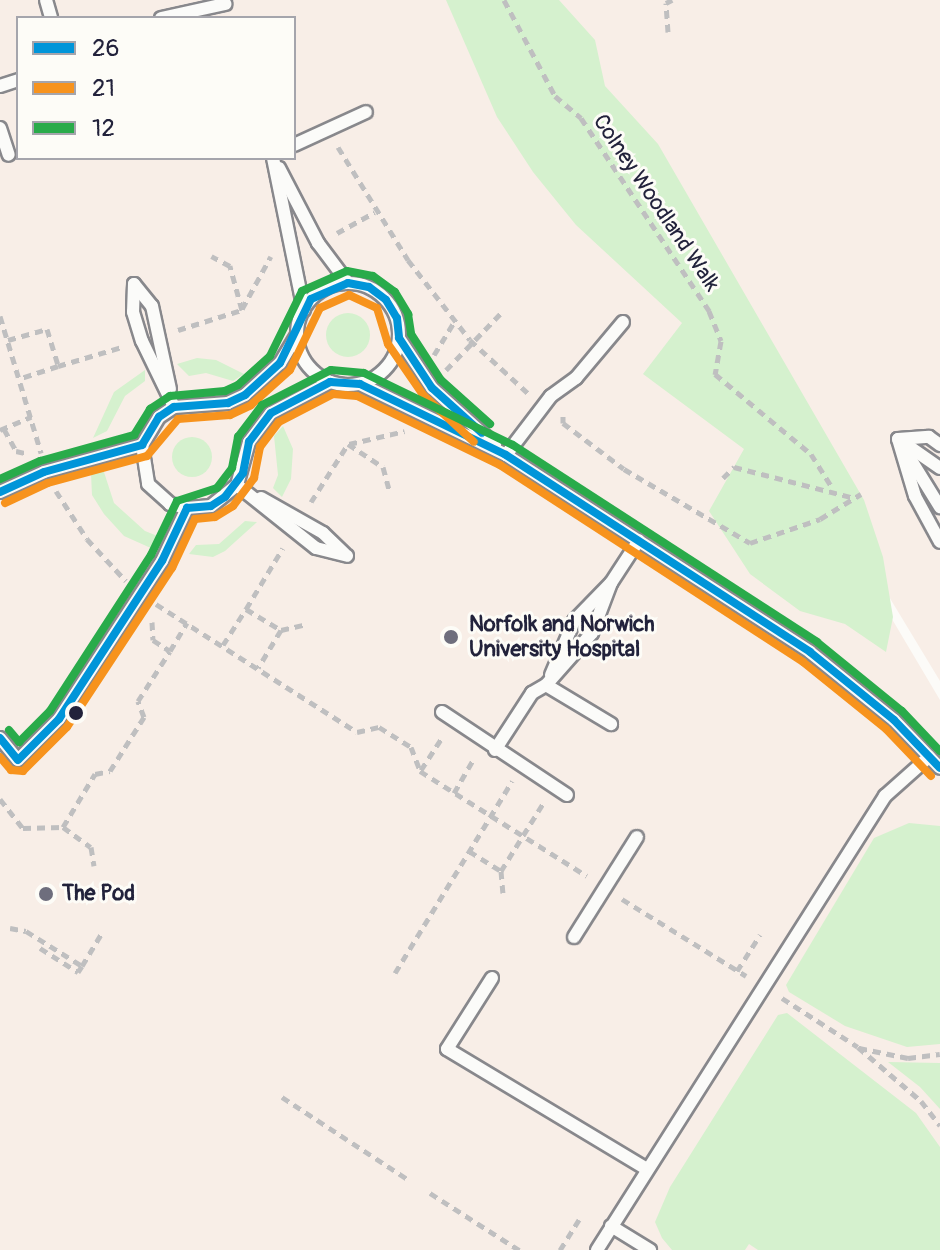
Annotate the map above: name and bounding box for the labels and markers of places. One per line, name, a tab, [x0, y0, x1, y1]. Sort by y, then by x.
place label: Norfolk and Norwich University Hospital	[469, 611, 655, 662]
marker: Norfolk and Norwich University Hospital	[440, 626, 462, 648]
unlabelled marker	[68, 705, 84, 721]
place label: The Pod	[62, 881, 135, 907]
marker: The Pod	[37, 885, 55, 903]

